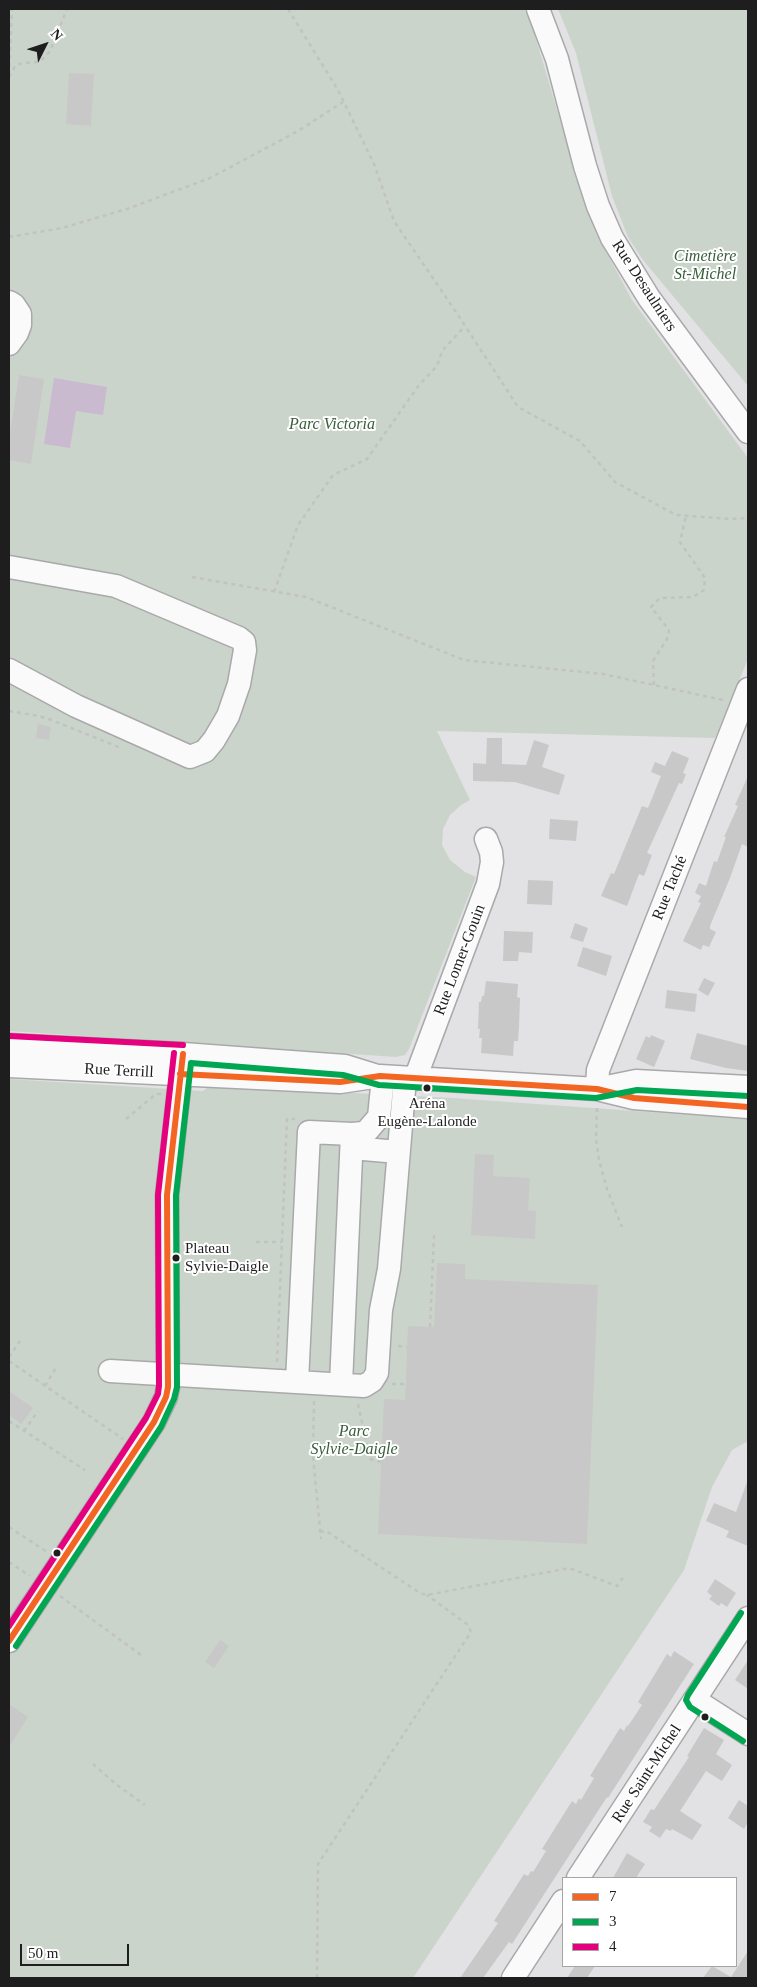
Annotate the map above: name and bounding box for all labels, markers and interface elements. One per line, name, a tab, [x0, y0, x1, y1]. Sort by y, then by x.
north arrow	[20, 20, 70, 70]
text: N	[48, 26, 66, 44]
street label: Rue Desaulniers	[607, 237, 681, 335]
park label: Cimetière St-Michel	[674, 247, 736, 285]
park label: Parc Victoria	[289, 415, 375, 435]
street label: Rue Taché	[648, 853, 692, 923]
street label: Rue Lomer-Gouin	[430, 902, 490, 1018]
street label: Rue Terrill	[84, 1060, 154, 1082]
marker: Aréna Eugène-Lalonde	[422, 1083, 432, 1093]
place label: Aréna Eugène-Lalonde	[377, 1095, 477, 1130]
place label: Plateau Sylvie-Daigle	[185, 1240, 268, 1275]
marker: Plateau Sylvie-Daigle	[171, 1253, 181, 1263]
park label: Parc Sylvie-Daigle	[310, 1422, 398, 1460]
unlabelled marker	[52, 1548, 62, 1558]
unlabelled marker	[700, 1712, 710, 1722]
street label: Rue Saint-Michel	[608, 1721, 686, 1827]
legend	[562, 1877, 737, 1967]
text: 7	[609, 1888, 617, 1904]
text: 3	[609, 1913, 617, 1929]
scale bar	[22, 1934, 131, 1966]
text: 4	[609, 1938, 617, 1954]
text: 50 m	[28, 1945, 58, 1961]

